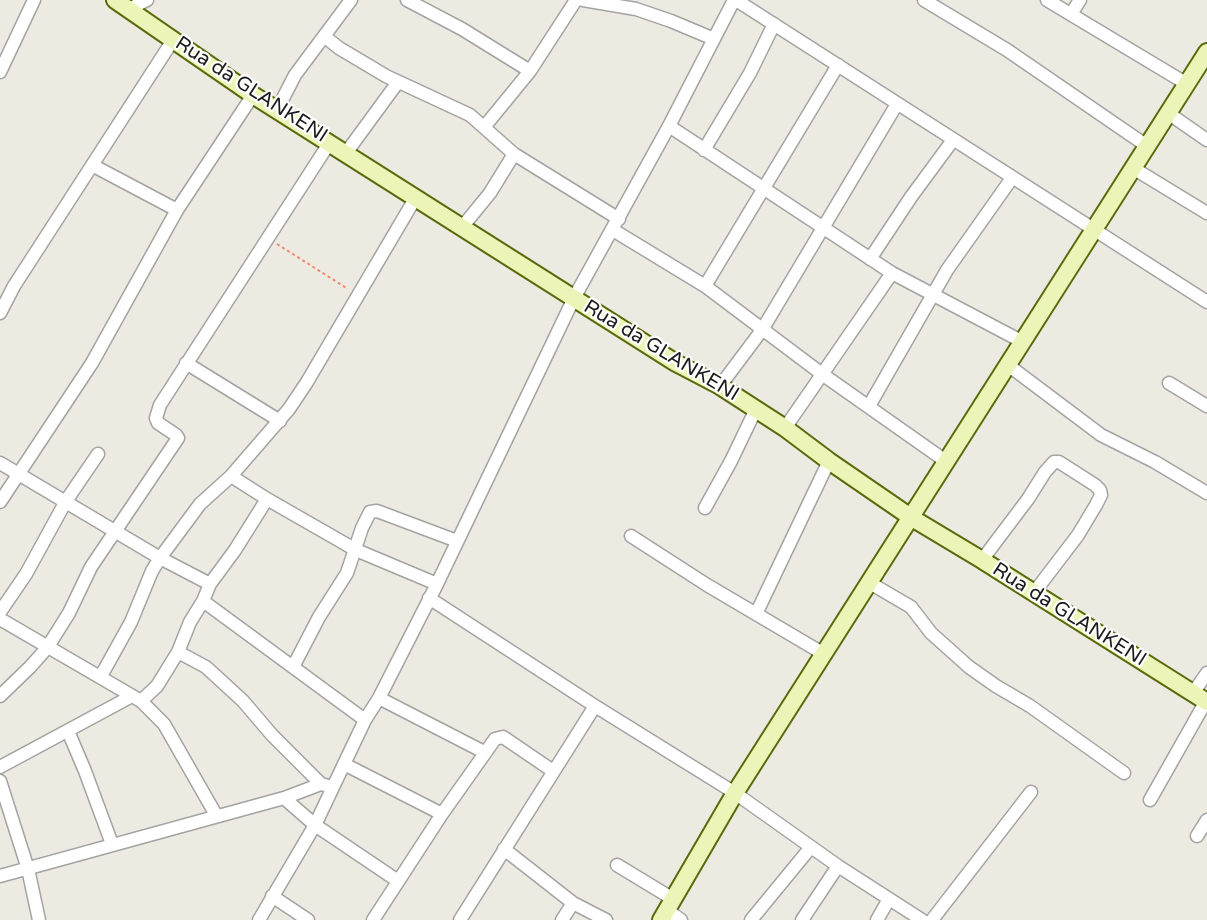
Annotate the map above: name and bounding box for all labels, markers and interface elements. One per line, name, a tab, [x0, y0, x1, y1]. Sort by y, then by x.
street label: Rua da GLANKENI	[170, 32, 332, 148]
street label: Rua da GLANKENI	[579, 295, 743, 407]
street label: Rua da GLANKENI	[988, 558, 1150, 672]

